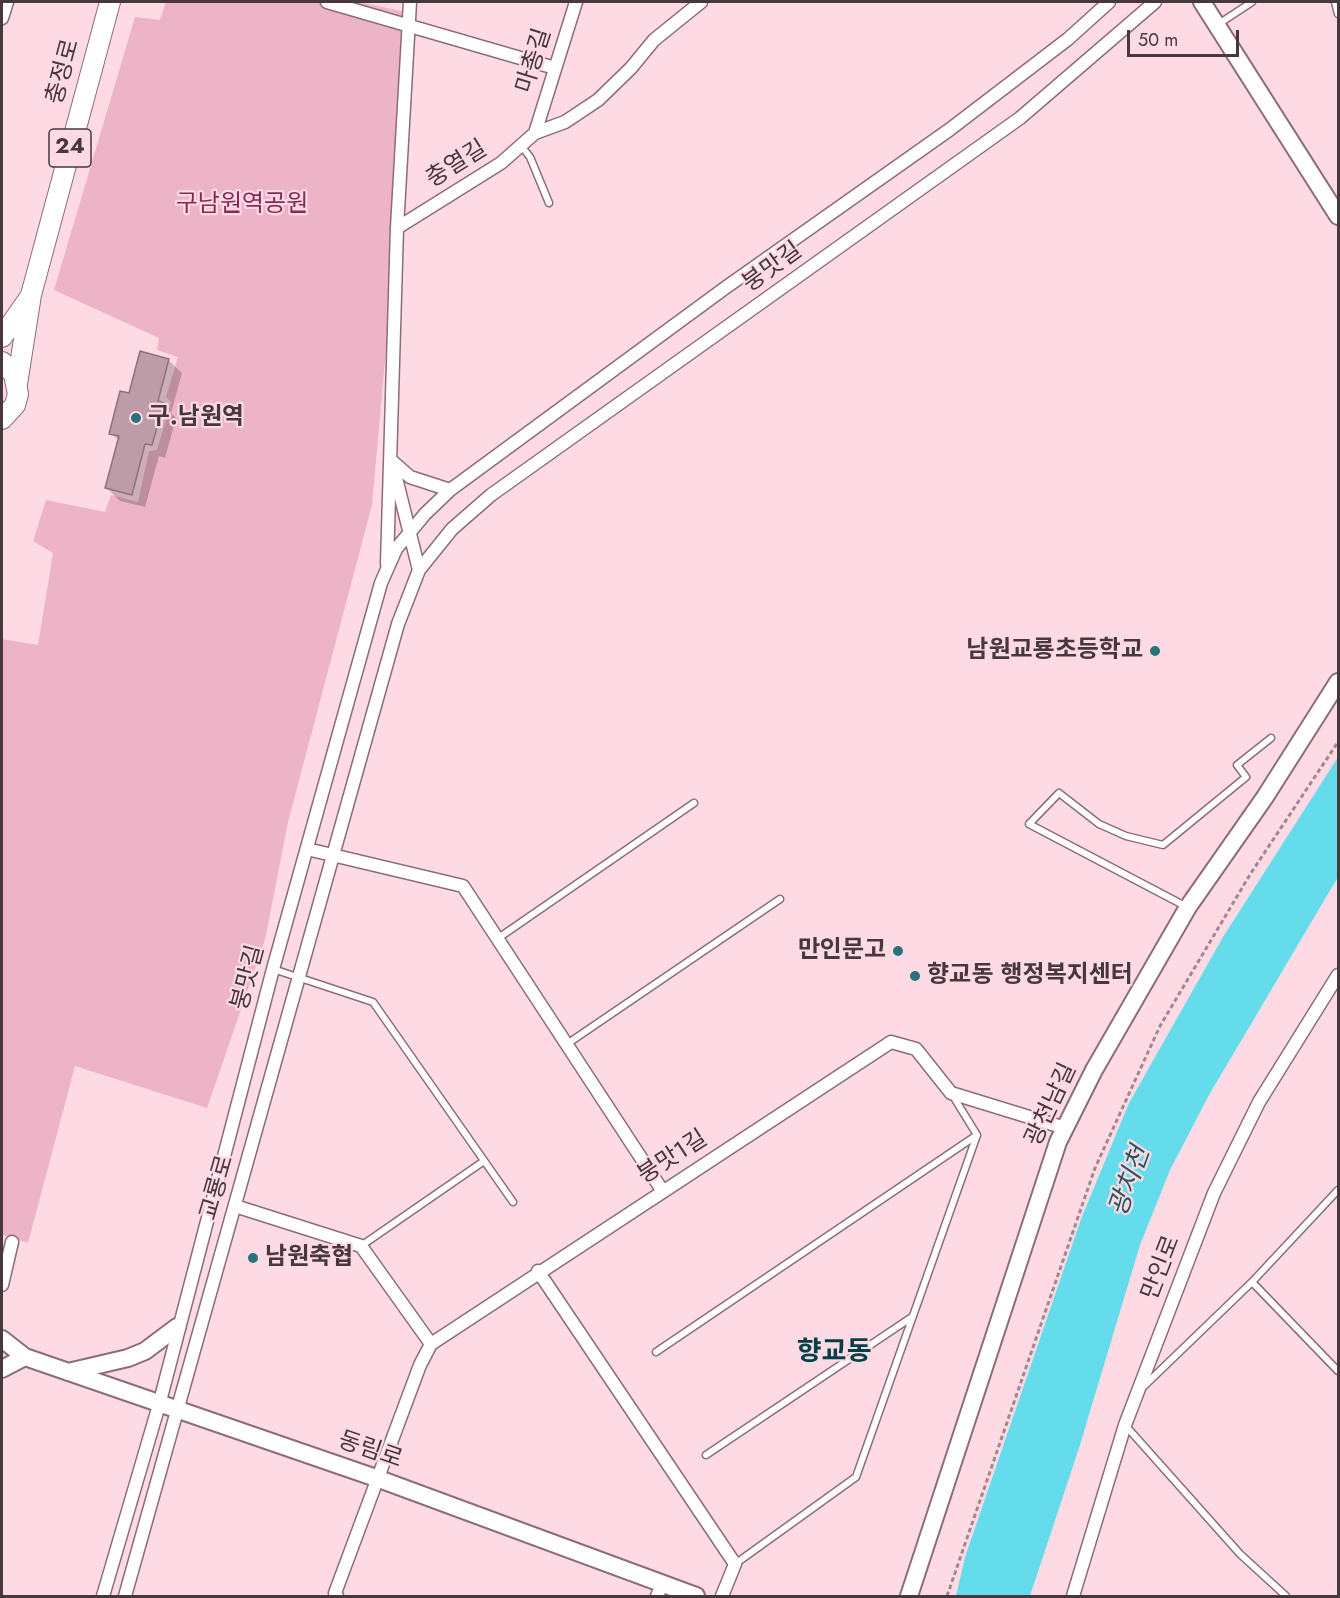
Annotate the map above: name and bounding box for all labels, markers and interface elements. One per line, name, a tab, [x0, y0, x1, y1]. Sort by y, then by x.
scale bar	[1130, 18, 1242, 56]
street label: 마총길	[512, 25, 558, 97]
text: 50 m	[1138, 27, 1178, 53]
street label: 충정로	[42, 36, 86, 108]
road number: 24	[49, 129, 91, 167]
street label: 충열길	[421, 135, 493, 195]
park label: 구남원역공원	[176, 191, 308, 219]
street label: 붕맛길	[738, 237, 808, 299]
place label: 구.남원역	[148, 404, 244, 432]
marker: 구.남원역	[129, 411, 143, 425]
place label: 남원교룡초등학교	[966, 637, 1143, 665]
marker: 남원교룡초등학교	[1148, 644, 1162, 658]
place label: 만인문고	[798, 937, 886, 965]
street label: 붕맛길	[227, 942, 271, 1014]
marker: 만인문고	[891, 944, 905, 958]
place label: 향교동 행정복지센터	[927, 962, 1133, 990]
marker: 향교동 행정복지센터	[908, 969, 922, 983]
street label: 광천남길	[1020, 1059, 1084, 1151]
street label: 붕맛1길	[633, 1125, 713, 1191]
water label: 광치천	[1104, 1143, 1158, 1221]
street label: 교룡로	[195, 1152, 241, 1224]
street label: 만인로	[1137, 1232, 1187, 1304]
place label: 남원축협	[265, 1244, 353, 1272]
marker: 남원축협	[246, 1251, 260, 1265]
district label: 향교동	[797, 1337, 871, 1369]
street label: 동림로	[334, 1427, 406, 1475]

